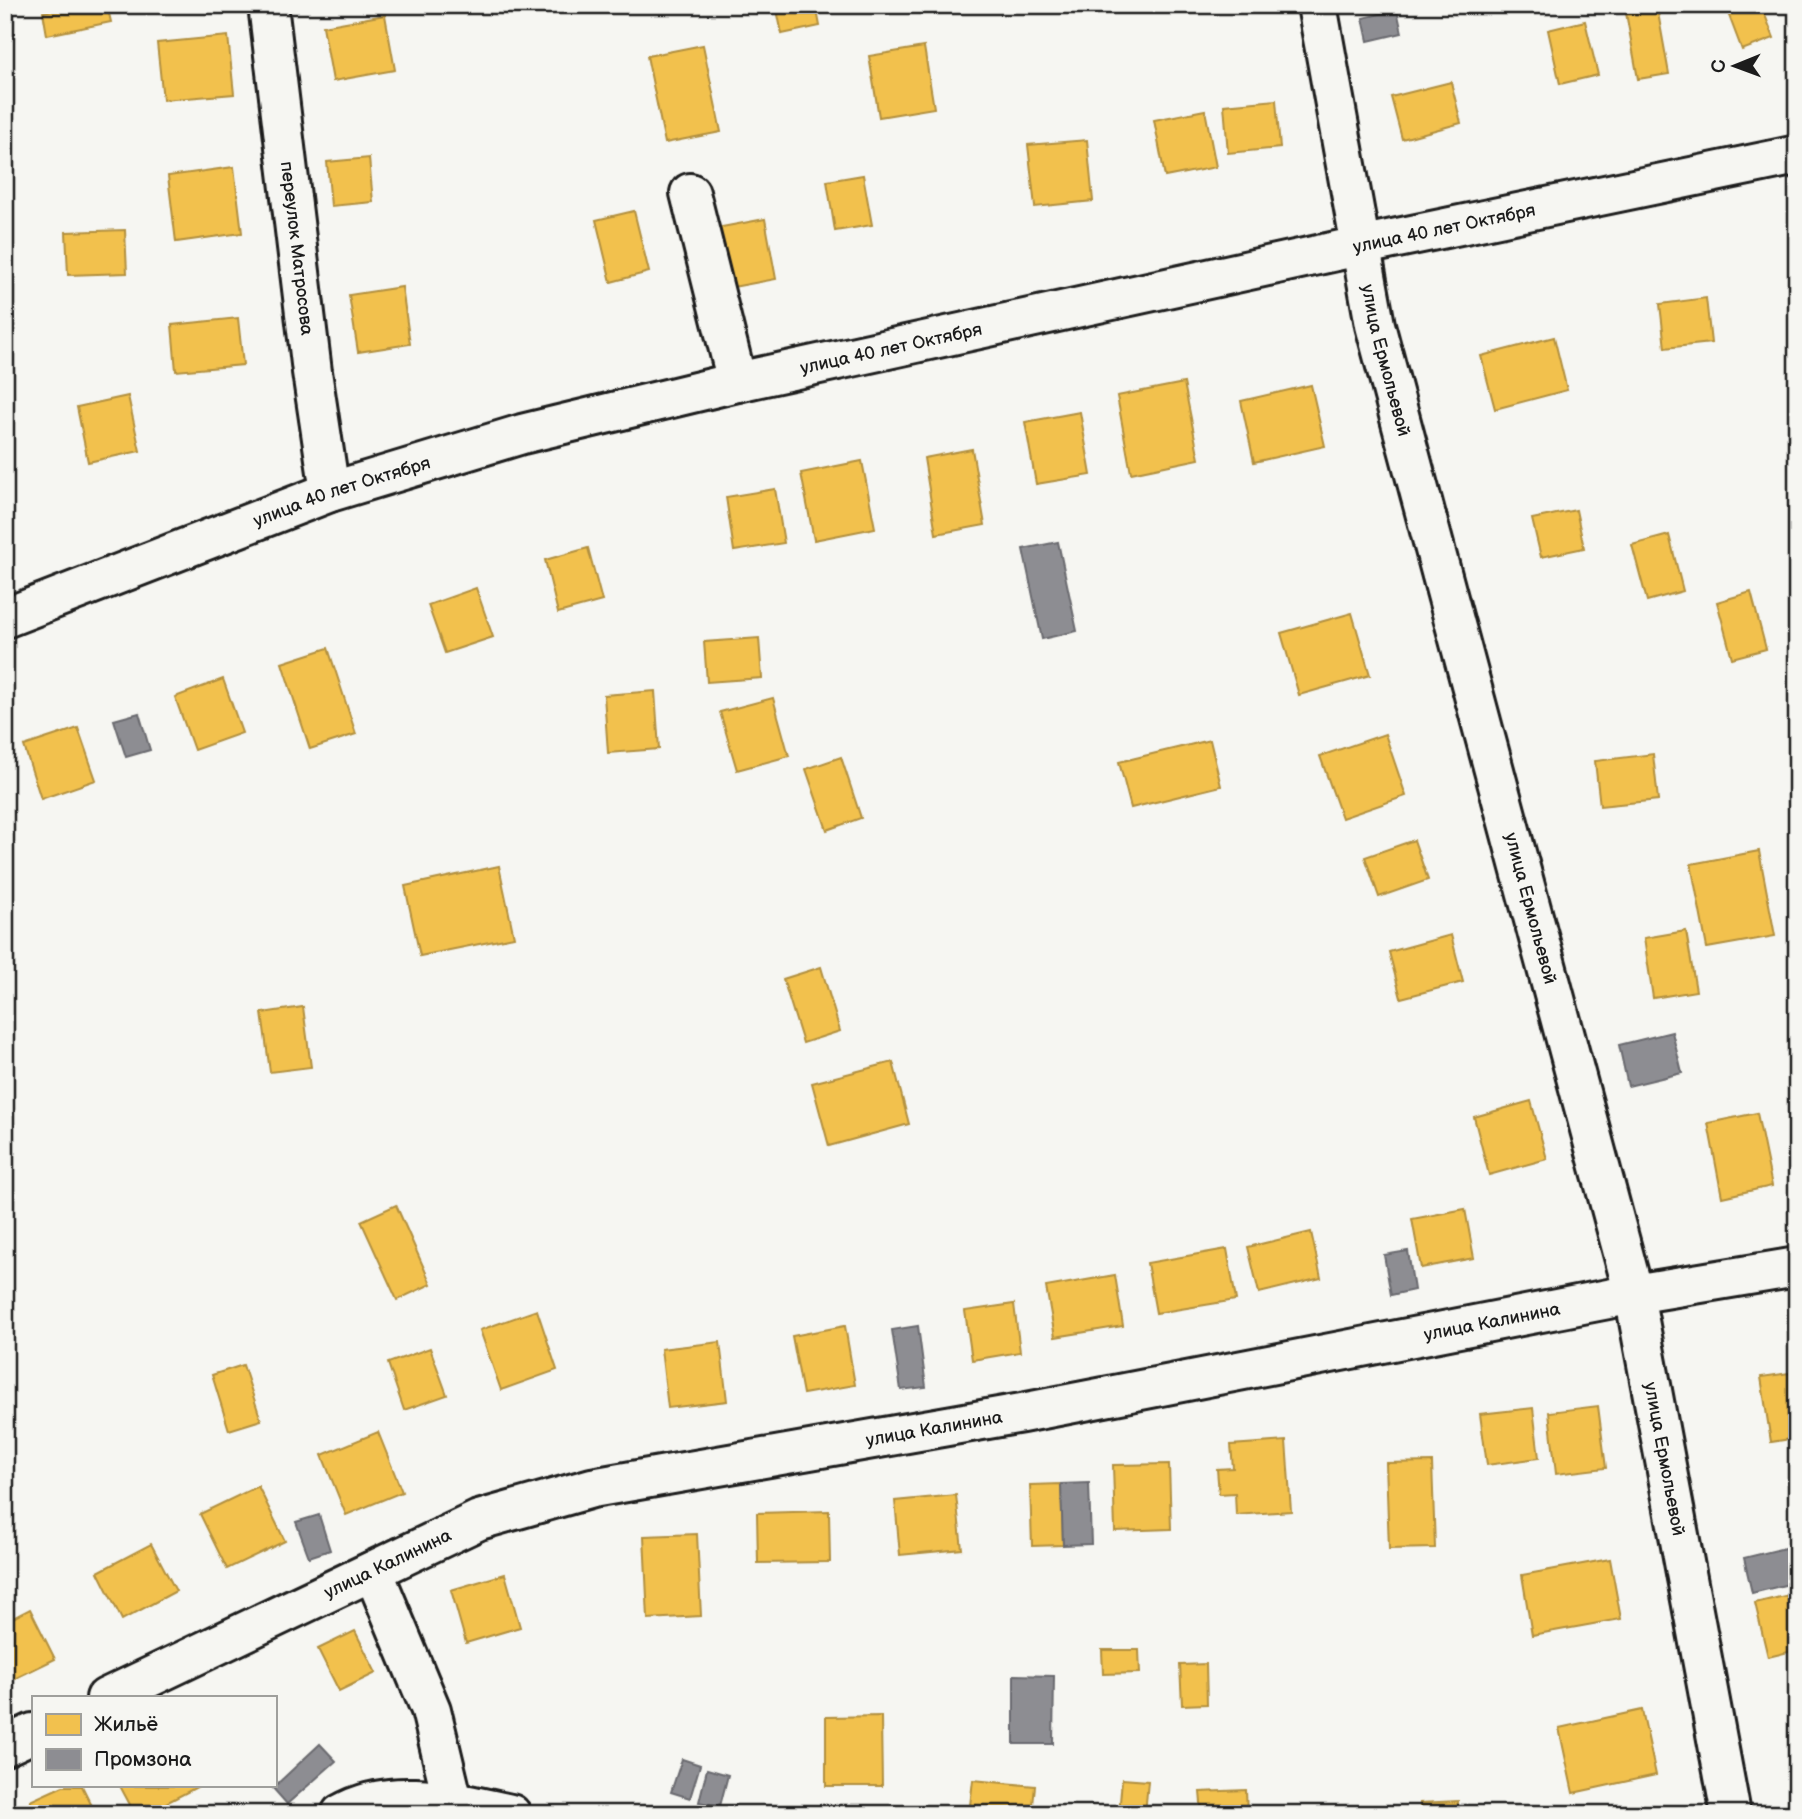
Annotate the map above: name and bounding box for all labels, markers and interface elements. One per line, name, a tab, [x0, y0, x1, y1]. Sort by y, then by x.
north arrow	[1700, 32, 1770, 102]
text: С	[1708, 59, 1731, 73]
street label: переулок Матросова	[276, 160, 318, 337]
street label: улица 40 лет Октября	[1351, 199, 1537, 258]
street label: улица Ермольевой	[1357, 283, 1415, 439]
street label: улица 40 лет Октября	[798, 318, 984, 378]
street label: улица 40 лет Октября	[250, 452, 433, 531]
street label: улица Ермольевой	[1501, 830, 1561, 986]
street label: улица Калинина	[1422, 1298, 1562, 1345]
street label: улица Ермольевой	[1640, 1380, 1689, 1538]
street label: улица Калинина	[864, 1406, 1004, 1451]
street label: улица Калинина	[321, 1524, 455, 1603]
legend	[32, 1696, 276, 1787]
text: Жильё	[94, 1712, 158, 1737]
text: Промзона	[94, 1747, 192, 1772]

